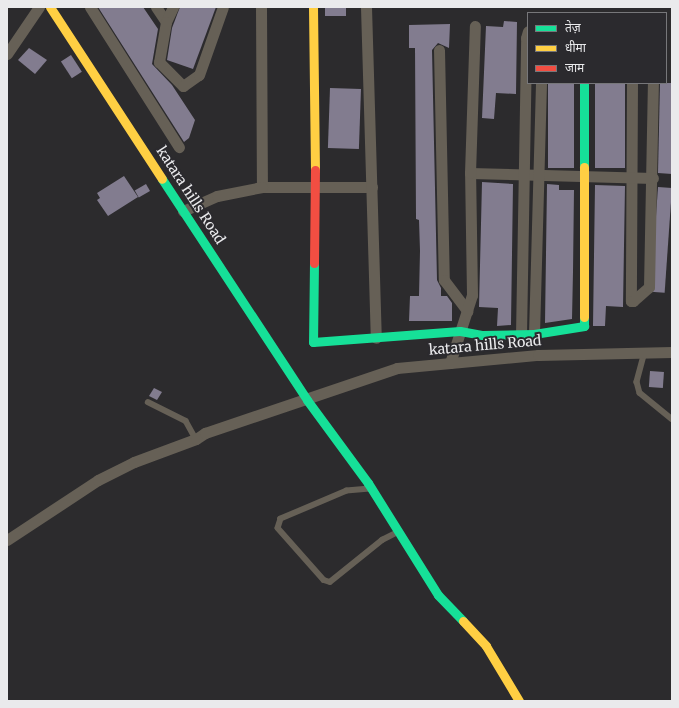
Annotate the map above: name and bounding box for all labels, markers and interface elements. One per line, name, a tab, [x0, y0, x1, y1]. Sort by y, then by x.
legend	[527, 12, 667, 84]
text: तेज़	[565, 20, 581, 35]
text: धीमा	[565, 40, 586, 55]
text: जाम	[565, 60, 584, 75]
street label: katara hills Road	[153, 143, 229, 247]
street label: katara hills Road	[428, 332, 542, 358]

